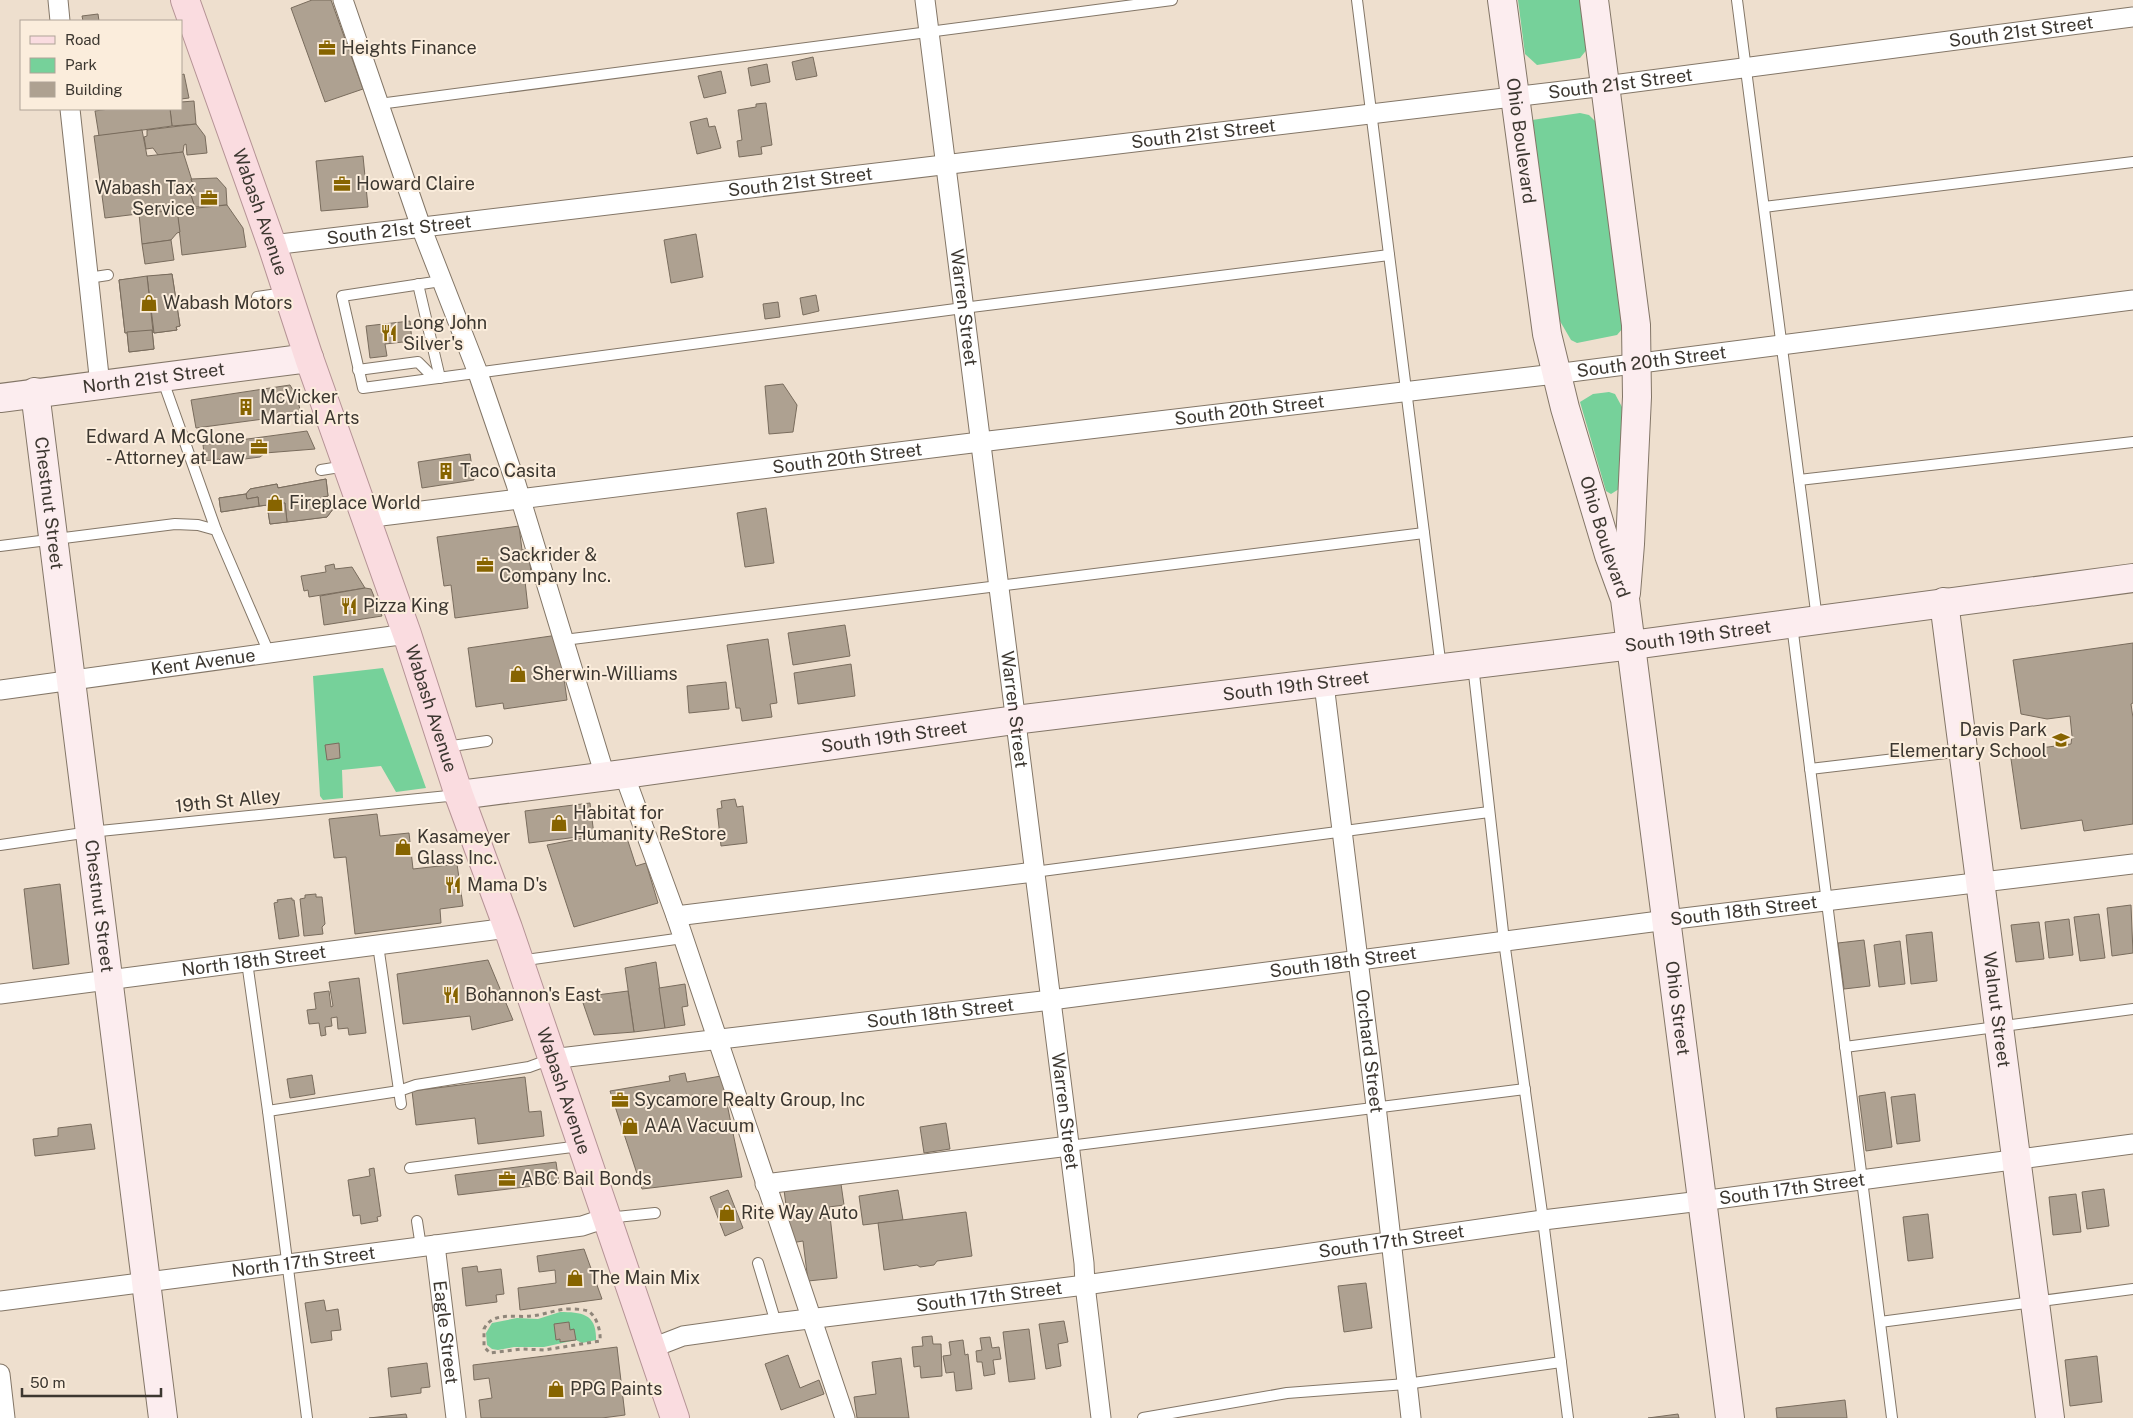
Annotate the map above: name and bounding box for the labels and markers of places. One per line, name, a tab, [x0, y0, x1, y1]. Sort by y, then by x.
place label: Heights Finance	[341, 37, 477, 58]
office icon: Heights Finance	[317, 38, 337, 58]
place label: Howard Claire	[356, 173, 475, 194]
office icon: Howard Claire	[332, 174, 352, 194]
place label: Wabash Tax Service	[95, 177, 195, 219]
office icon: Wabash Tax Service	[199, 188, 219, 208]
place label: Wabash Motors	[163, 292, 292, 313]
shop icon: Wabash Motors	[139, 293, 159, 313]
place label: Long John Silver's	[403, 312, 487, 354]
restaurant icon: Long John Silver's	[379, 323, 399, 343]
place label: McVicker Martial Arts	[260, 386, 359, 428]
building icon: McVicker Martial Arts	[236, 397, 256, 417]
place label: Edward A McGlone - Attorney at Law	[86, 426, 245, 468]
office icon: Edward A McGlone - Attorney at Law	[249, 437, 269, 457]
place label: Taco Casita	[460, 460, 556, 481]
building icon: Taco Casita	[436, 461, 456, 481]
place label: Fireplace World	[289, 492, 420, 513]
shop icon: Fireplace World	[265, 493, 285, 513]
place label: Sackrider & Company Inc.	[499, 544, 611, 586]
office icon: Sackrider & Company Inc.	[475, 555, 495, 575]
place label: Pizza King	[363, 595, 449, 616]
restaurant icon: Pizza King	[339, 596, 359, 616]
place label: Sherwin-Williams	[532, 663, 678, 684]
shop icon: Sherwin-Williams	[508, 664, 528, 684]
place label: Davis Park Elementary School	[1889, 719, 2047, 761]
school or university icon: Davis Park Elementary School	[2051, 730, 2071, 750]
place label: Habitat for Humanity ReStore	[573, 802, 726, 844]
shop icon: Habitat for Humanity ReStore	[549, 813, 569, 833]
place label: Kasameyer Glass Inc.	[417, 826, 510, 868]
shop icon: Kasameyer Glass Inc.	[393, 837, 413, 857]
place label: Mama D's	[467, 874, 547, 895]
restaurant icon: Mama D's	[443, 875, 463, 895]
place label: Bohannon's East	[465, 984, 601, 1005]
restaurant icon: Bohannon's East	[441, 985, 461, 1005]
place label: Sycamore Realty Group, Inc	[634, 1089, 865, 1110]
office icon: Sycamore Realty Group, Inc	[610, 1090, 630, 1110]
place label: AAA Vacuum	[644, 1115, 754, 1136]
shop icon: AAA Vacuum	[620, 1116, 640, 1136]
place label: ABC Bail Bonds	[521, 1168, 652, 1189]
office icon: ABC Bail Bonds	[497, 1169, 517, 1189]
place label: Rite Way Auto	[741, 1202, 858, 1223]
shop icon: Rite Way Auto	[717, 1203, 737, 1223]
place label: The Main Mix	[589, 1267, 700, 1288]
shop icon: The Main Mix	[565, 1268, 585, 1288]
place label: PPG Paints	[570, 1378, 662, 1399]
shop icon: PPG Paints	[546, 1379, 566, 1399]

